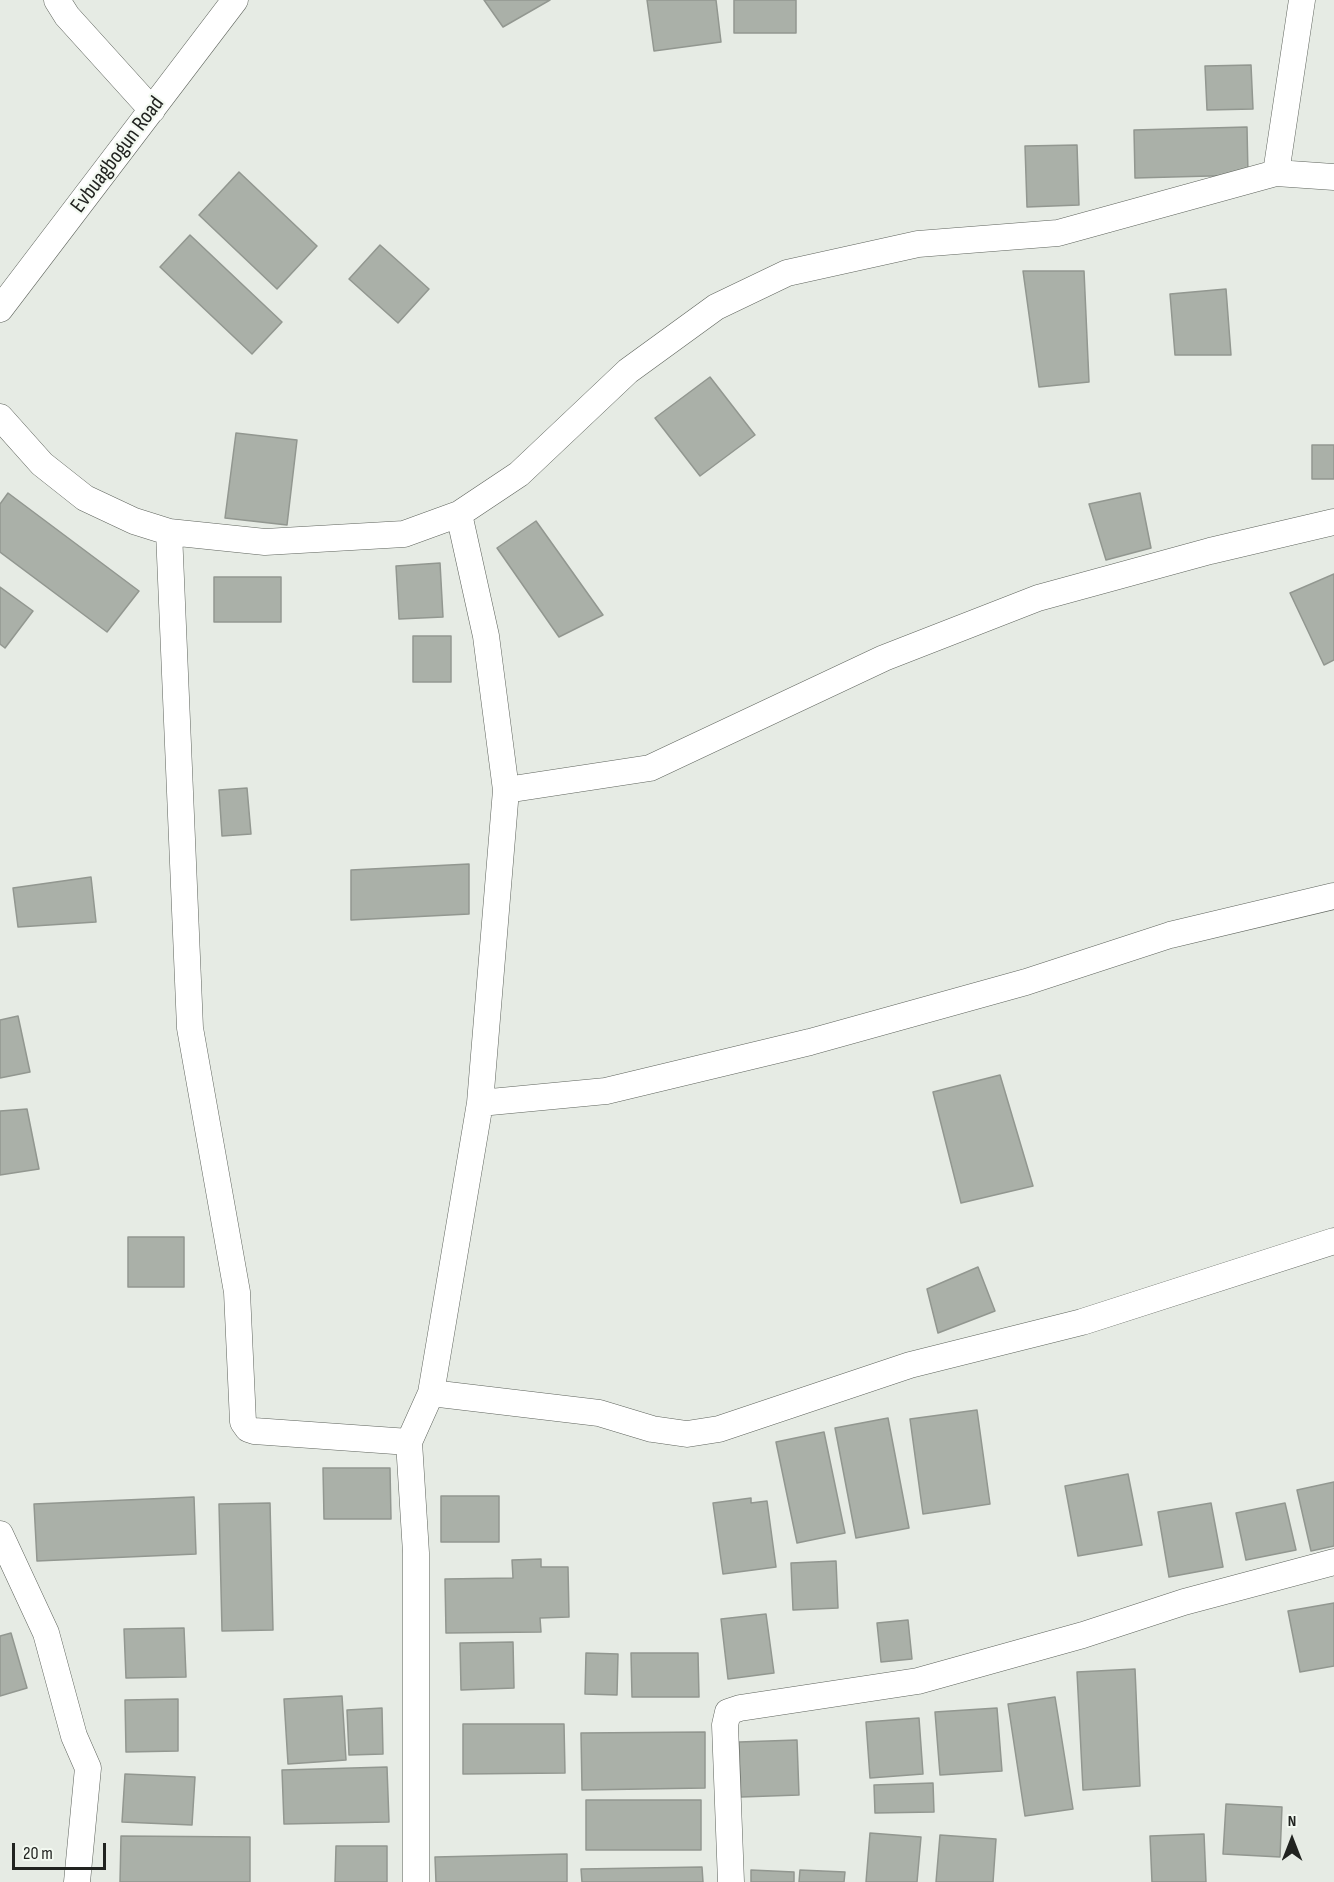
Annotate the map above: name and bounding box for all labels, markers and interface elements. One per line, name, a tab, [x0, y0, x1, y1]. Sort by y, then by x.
street label: Evbuagbogun Road	[66, 92, 170, 218]
north arrow	[1262, 1810, 1322, 1870]
text: N	[1288, 1812, 1296, 1831]
scale bar	[15, 1831, 110, 1869]
text: 20 m	[23, 1843, 53, 1864]

